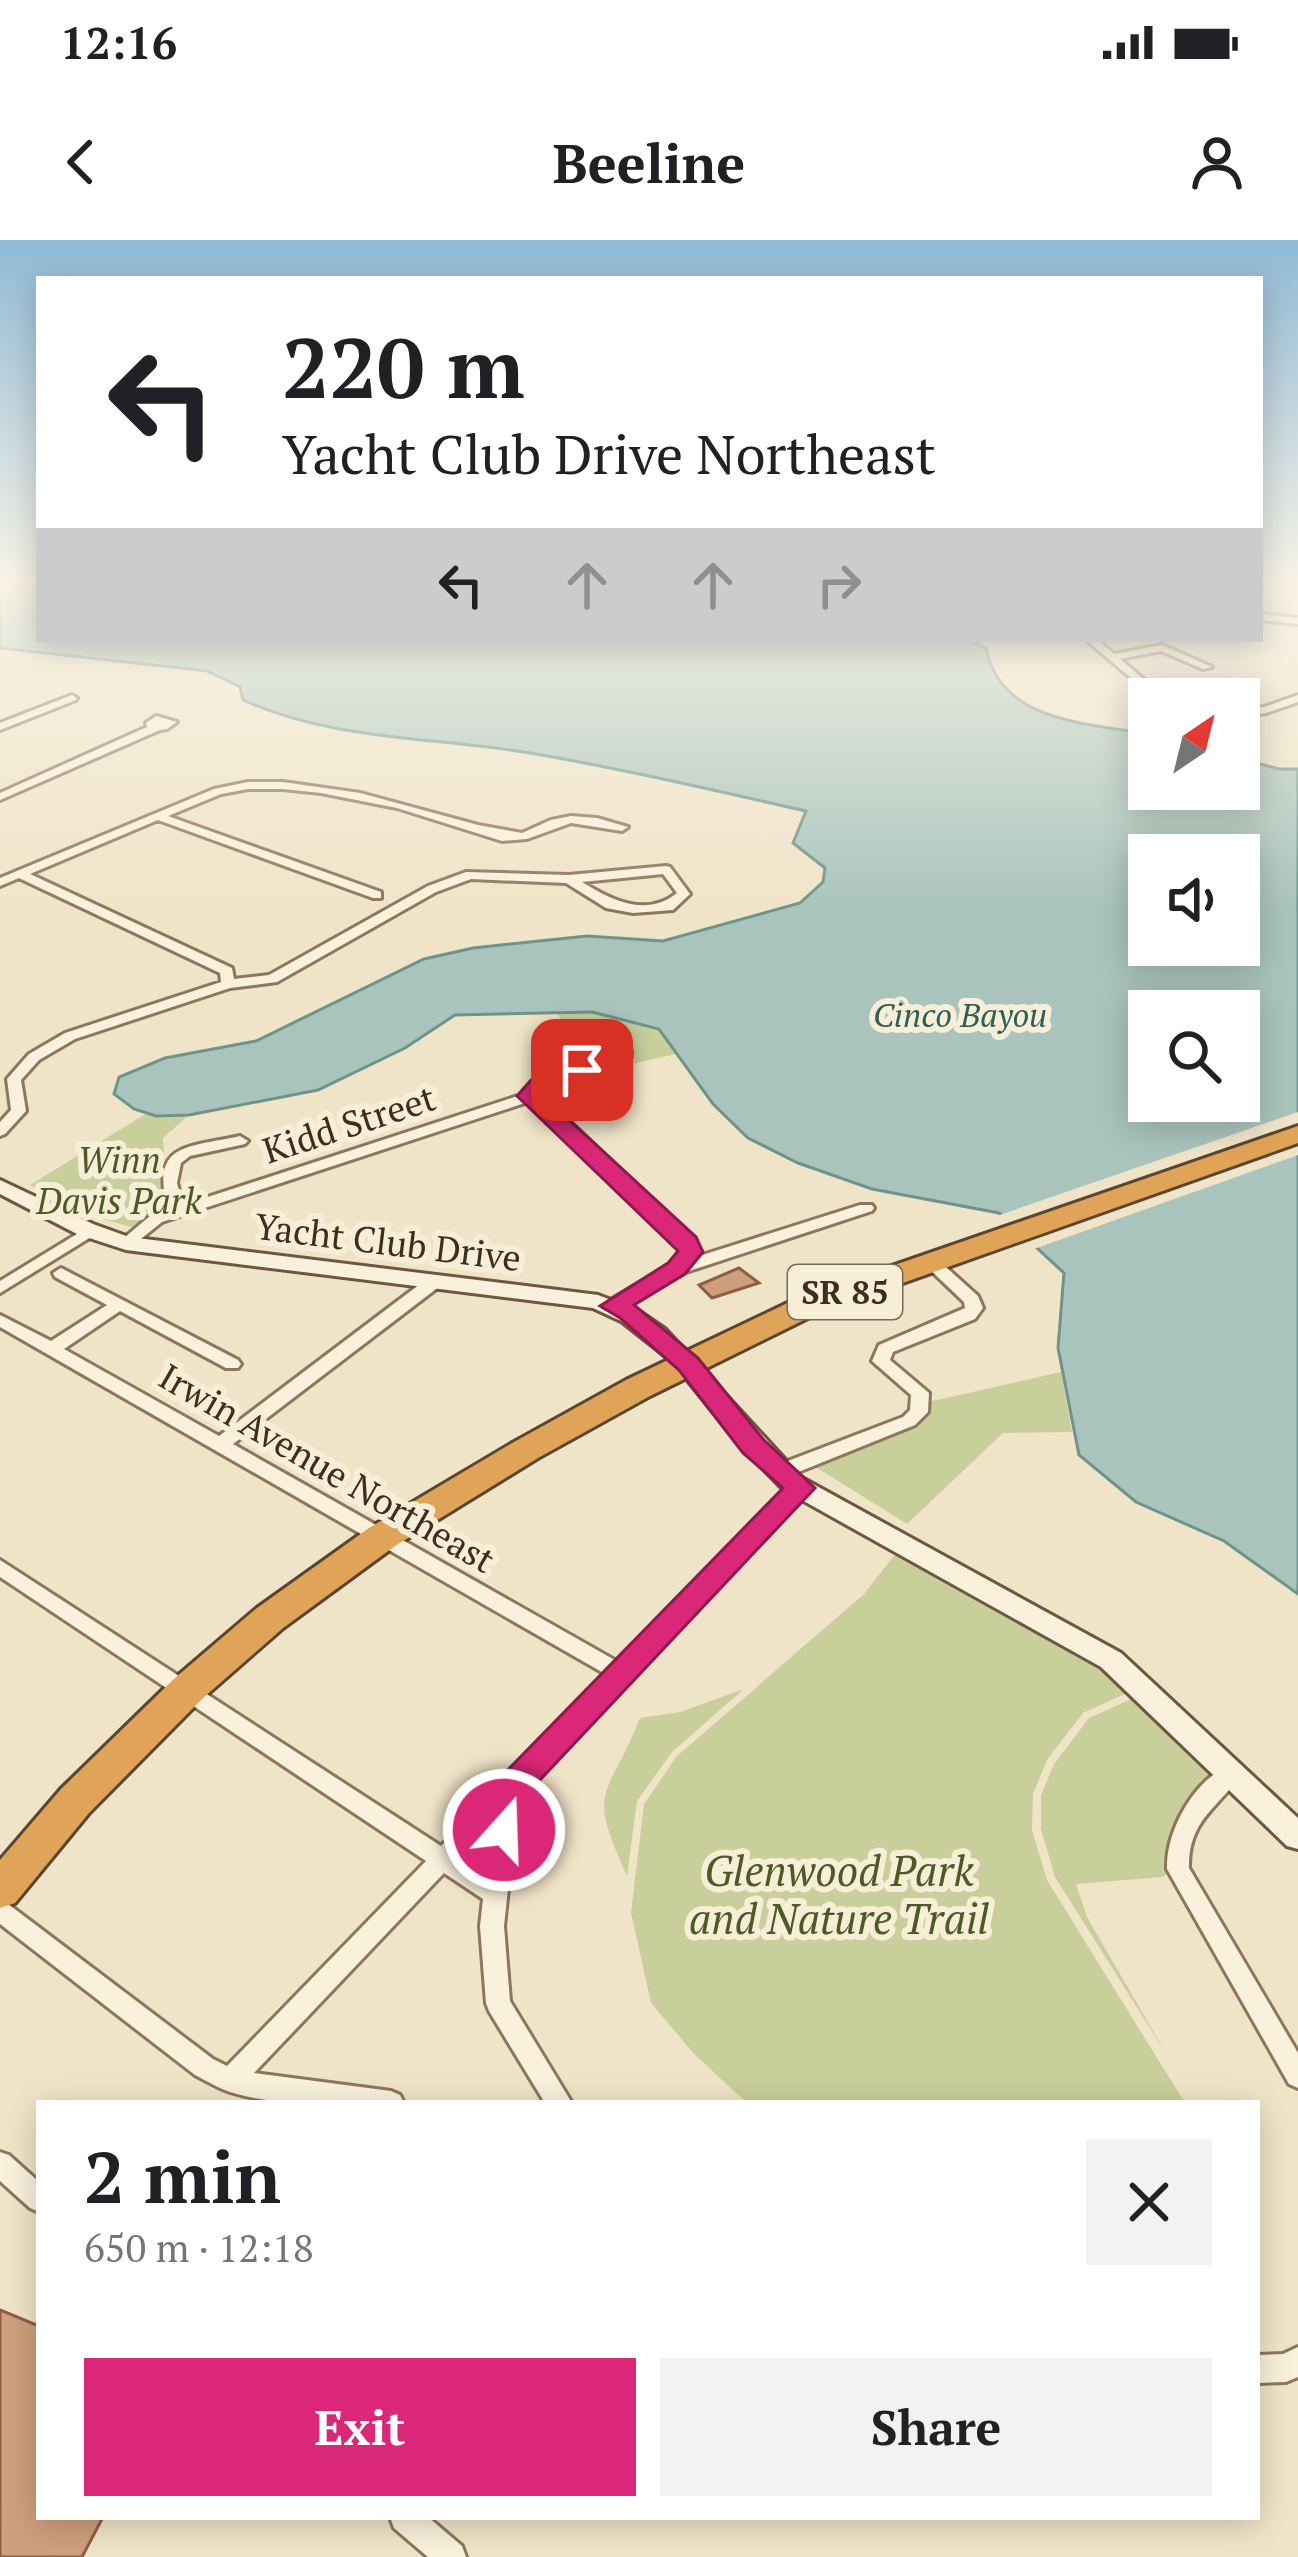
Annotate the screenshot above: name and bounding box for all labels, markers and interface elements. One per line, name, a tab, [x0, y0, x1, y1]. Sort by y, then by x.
text: 12:16	[60, 12, 177, 72]
text: Beeline	[553, 127, 745, 198]
icon: back	[48, 129, 114, 195]
icon: person	[1184, 129, 1250, 195]
text: 220 m	[282, 311, 525, 422]
icon: left	[84, 324, 240, 480]
text: Yacht Club Drive Northeast	[282, 418, 936, 489]
icon: left	[428, 552, 494, 618]
icon: ahead	[554, 552, 620, 618]
icon: ahead	[680, 552, 746, 618]
icon: right	[806, 552, 872, 618]
north arrow	[1128, 678, 1260, 810]
map controls	[1128, 678, 1260, 1122]
button: sound	[1128, 834, 1260, 966]
button: search	[1128, 990, 1260, 1122]
water label: Cinco Bayou	[873, 993, 1047, 1036]
pin	[531, 1019, 633, 1121]
icon: arrive	[549, 1037, 615, 1103]
street label: Kidd Street	[257, 1074, 441, 1174]
park label: Winn Davis Park	[35, 1136, 202, 1224]
street label: Yacht Club Drive	[253, 1202, 524, 1281]
road number: SR 85	[788, 1265, 902, 1319]
street label: Irwin Avenue Northeast	[151, 1352, 503, 1583]
position arrow	[441, 1767, 567, 1893]
park label: Glenwood Park and Nature Trail	[689, 1842, 990, 1946]
text: 2 min	[84, 2128, 281, 2224]
button: close	[1086, 2139, 1212, 2265]
text: 650 m · 12:18	[84, 2221, 314, 2273]
button: Exit	[84, 2358, 636, 2496]
button: Share	[660, 2358, 1212, 2496]

